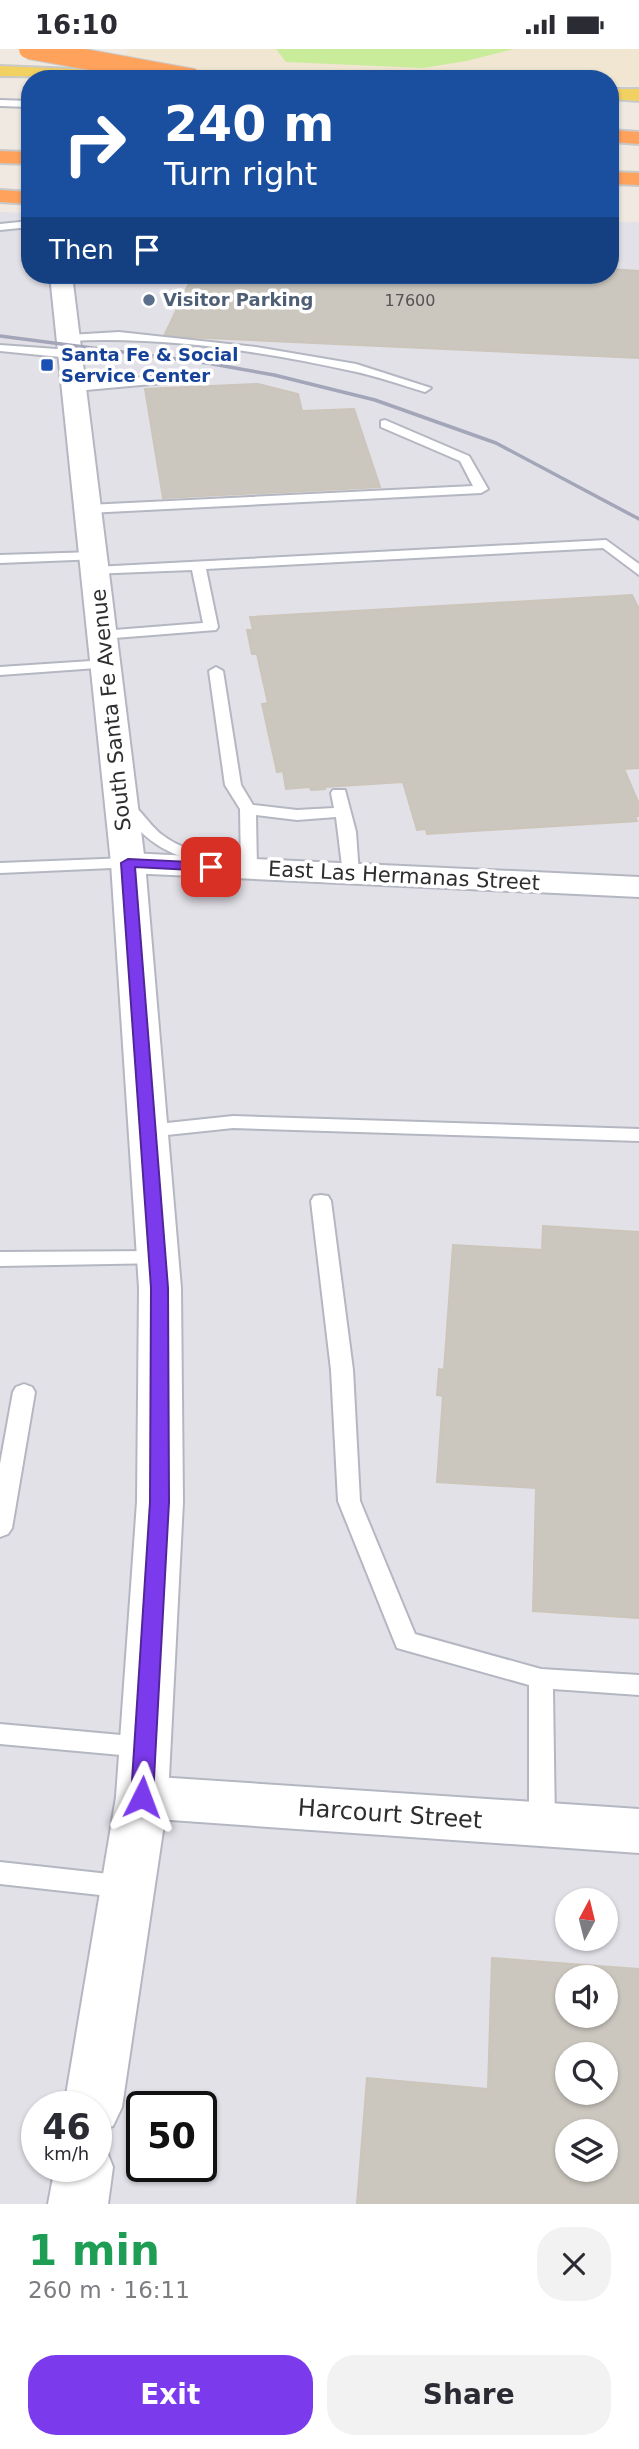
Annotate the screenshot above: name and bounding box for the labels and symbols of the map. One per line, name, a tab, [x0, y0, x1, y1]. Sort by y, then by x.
place label: Visitor Parking	[163, 289, 313, 310]
house number: 17600	[385, 291, 435, 310]
marker: Visitor Parking	[141, 292, 157, 308]
place label: Santa Fe & Social Service Center	[61, 344, 238, 386]
marker: Santa Fe & Social Service Center	[39, 357, 55, 373]
street label: South Santa Fe Avenue	[86, 588, 136, 832]
pin	[181, 837, 241, 897]
street label: East Las Hermanas Street	[268, 857, 540, 895]
position arrow	[105, 1760, 179, 1834]
street label: Harcourt Street	[297, 1794, 483, 1834]
north arrow	[555, 1888, 618, 1951]
speed limit sign: 50	[126, 2091, 217, 2182]

